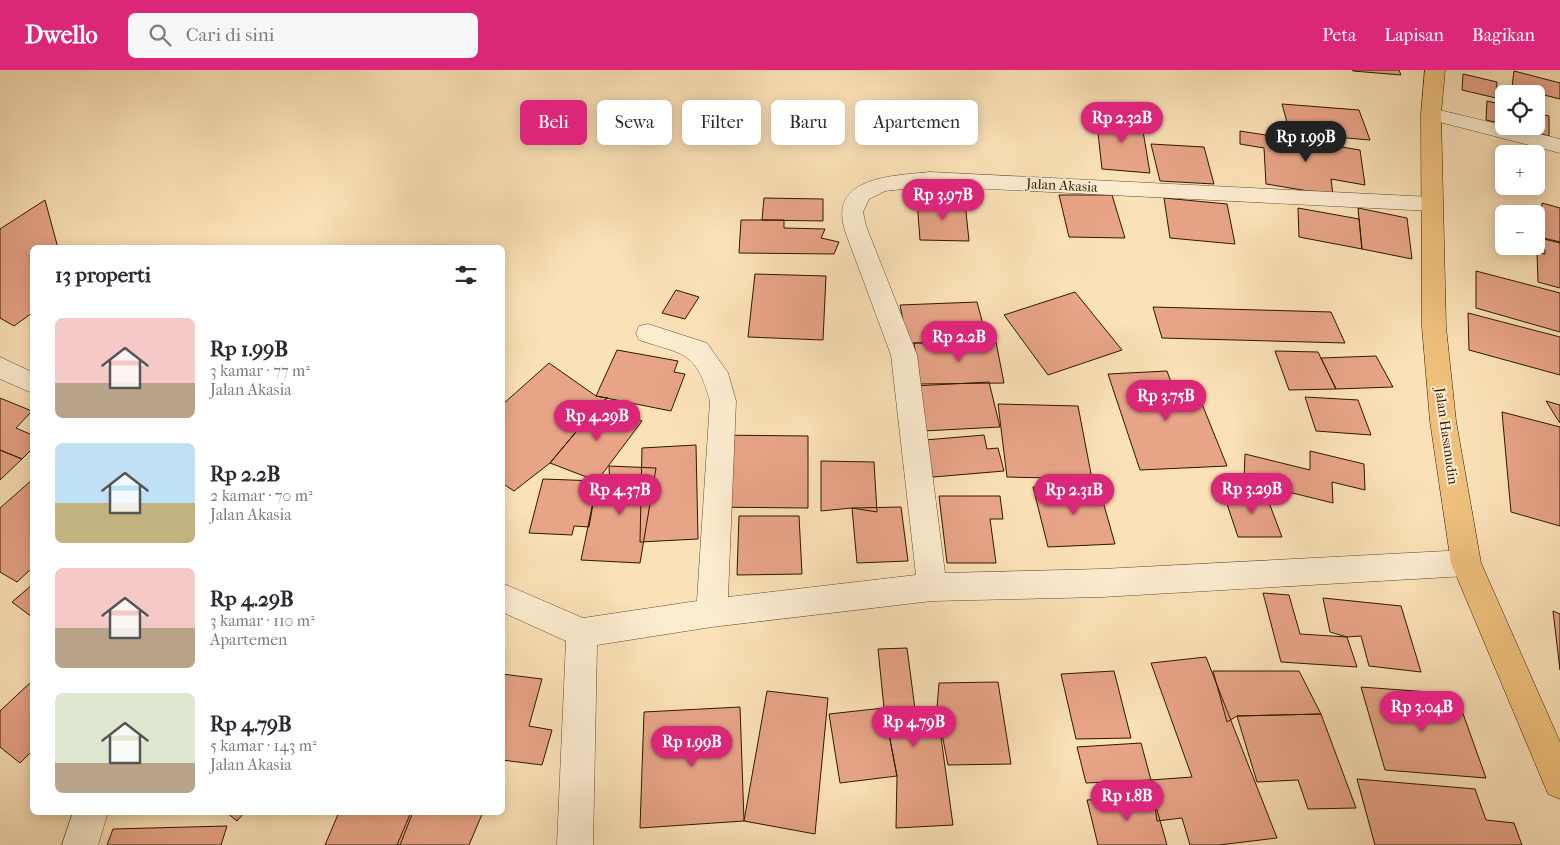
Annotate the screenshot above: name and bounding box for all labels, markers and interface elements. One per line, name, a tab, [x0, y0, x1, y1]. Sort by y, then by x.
search box	[128, 13, 478, 58]
text: Dwello	[25, 21, 98, 49]
icon: search	[146, 21, 174, 49]
text: Cari di sini	[186, 24, 274, 46]
text: Peta	[1322, 25, 1356, 46]
text: Lapisan	[1384, 25, 1444, 46]
text: Bagikan	[1472, 25, 1535, 46]
map controls	[1495, 85, 1545, 255]
button: locate	[1495, 85, 1545, 135]
chip: Beli	[520, 100, 587, 145]
chip: Sewa	[597, 100, 672, 145]
chip: Filter	[682, 100, 761, 145]
chip: Baru	[771, 100, 845, 145]
chip: Apartemen	[855, 100, 978, 145]
pin: Rp 2.32B	[1070, 102, 1174, 144]
text: Rp 2.32B	[1092, 108, 1152, 127]
pin: Rp 1.99B	[1254, 121, 1358, 163]
text: Rp 1.99B	[1276, 127, 1336, 146]
button: +	[1495, 145, 1545, 195]
street label: Jalan Akasia	[1025, 175, 1099, 196]
pin: Rp 3.97B	[891, 178, 995, 221]
text: Rp 3.97B	[913, 185, 973, 204]
button: −	[1495, 205, 1545, 255]
icon: filters	[452, 261, 480, 289]
text: 13 properti	[55, 263, 151, 287]
pin: Rp 2.2B	[913, 320, 1005, 363]
text: Rp 2.2B	[932, 327, 986, 346]
text: Rp 1.99B	[210, 337, 288, 361]
icon: home	[95, 338, 155, 398]
text: 3 kamar · 77 m²	[210, 361, 310, 380]
text: Jalan Akasia	[210, 380, 292, 399]
pin: Rp 3.75B	[1114, 380, 1218, 422]
street label: Jalan Hasanudin	[1431, 385, 1462, 486]
text: Rp 3.75B	[1137, 386, 1195, 405]
pin: Rp 4.29B	[545, 400, 649, 442]
text: Rp 4.29B	[565, 406, 629, 425]
text: Rp 2.2B	[210, 462, 280, 486]
icon: home	[95, 463, 155, 523]
pin: Rp 3.29B	[1200, 472, 1304, 515]
pin: Rp 4.37B	[568, 474, 672, 516]
pin: Rp 2.31B	[1022, 474, 1126, 516]
text: Rp 3.29B	[1222, 479, 1282, 498]
text: Rp 4.37B	[589, 480, 651, 499]
text: Rp 2.31B	[1045, 480, 1103, 499]
text: 2 kamar · 70 m²	[210, 486, 313, 505]
text: Jalan Akasia	[210, 505, 292, 524]
text: Rp 4.29B	[210, 587, 294, 611]
icon: home	[95, 588, 155, 648]
text: 3 kamar · 110 m²	[210, 611, 315, 630]
text: Apartemen	[210, 630, 287, 649]
pin: Rp 3.04B	[1370, 690, 1474, 733]
text: Rp 3.04B	[1391, 697, 1453, 716]
pin: Rp 4.79B	[862, 706, 966, 748]
text: Rp 4.79B	[210, 712, 292, 736]
text: Rp 4.79B	[883, 712, 945, 731]
icon: home	[95, 713, 155, 773]
pin: Rp 1.99B	[640, 726, 744, 768]
text: Rp 1.99B	[662, 732, 722, 751]
text: 5 kamar · 143 m²	[210, 736, 317, 755]
text: Jalan Akasia	[210, 755, 292, 774]
pin: Rp 1.8B	[1081, 780, 1173, 822]
text: Rp 1.8B	[1102, 786, 1152, 805]

